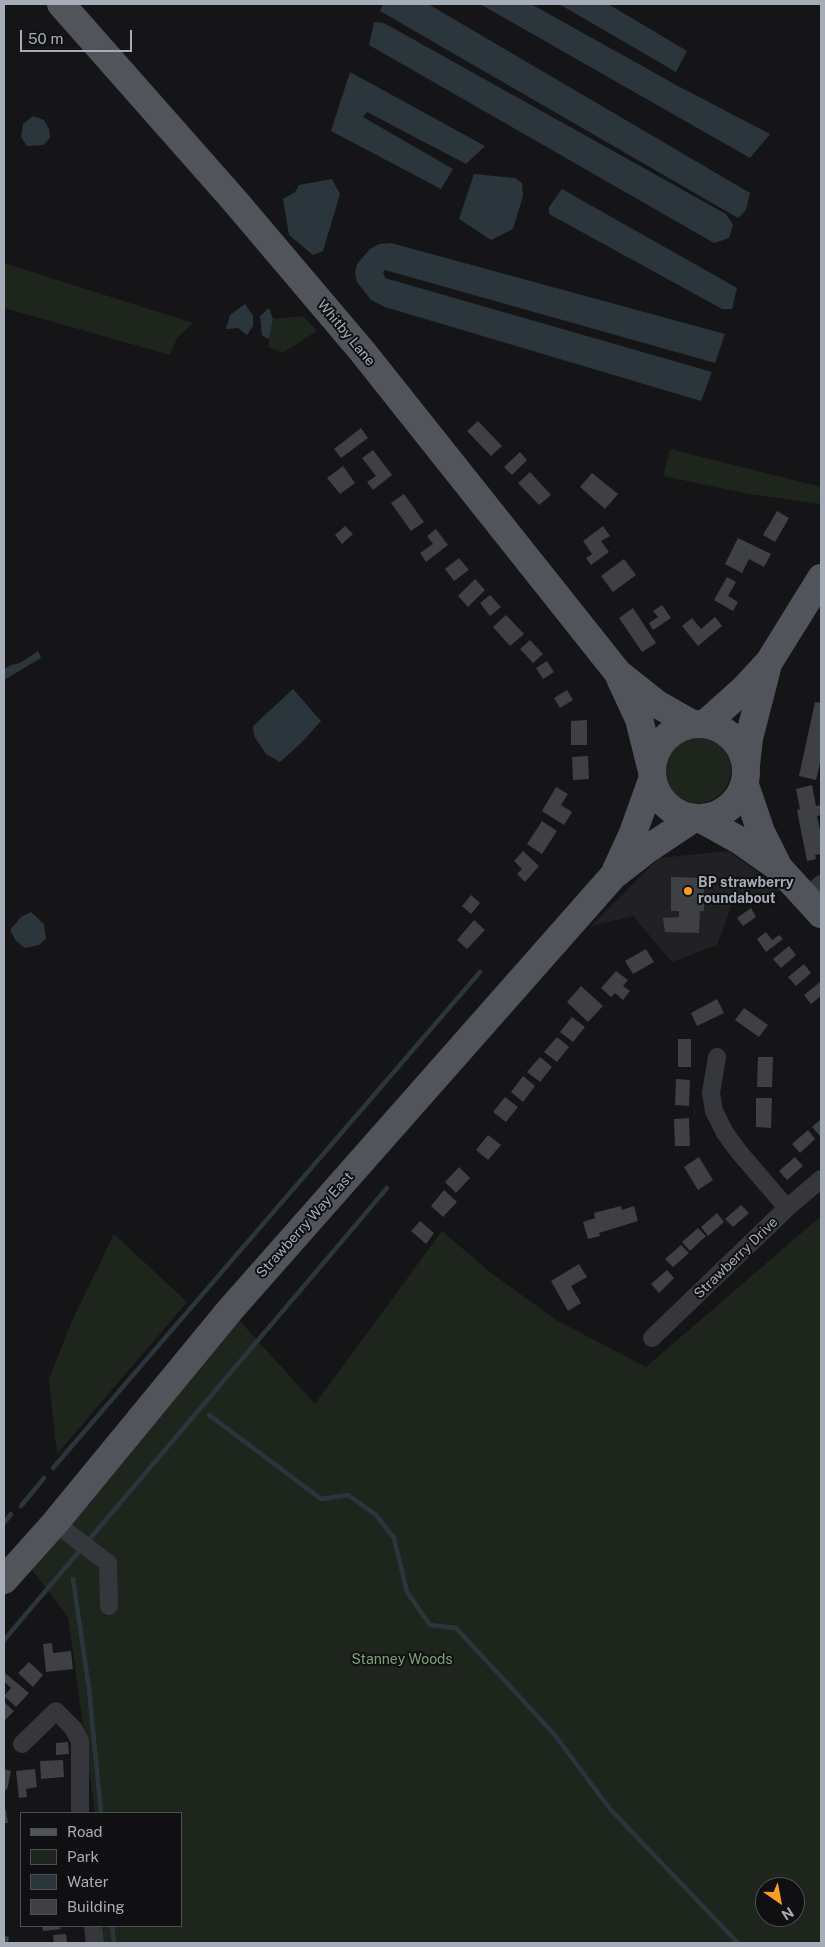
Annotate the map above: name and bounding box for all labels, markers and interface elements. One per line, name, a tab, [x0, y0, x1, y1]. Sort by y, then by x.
scale bar	[22, 20, 135, 52]
text: 50 m	[28, 30, 63, 47]
street label: Whitby Lane	[314, 297, 378, 369]
place label: BP strawberry roundabout	[698, 875, 794, 908]
marker: BP strawberry roundabout	[682, 885, 694, 897]
street label: Strawberry Way East	[253, 1169, 357, 1281]
street label: Strawberry Drive	[691, 1214, 781, 1302]
park label: Stanney Woods	[351, 1652, 453, 1668]
legend	[20, 1812, 182, 1927]
text: Road	[67, 1823, 103, 1840]
text: Park	[67, 1848, 99, 1865]
text: Water	[67, 1873, 109, 1890]
north arrow	[755, 1877, 805, 1927]
text: Building	[67, 1898, 125, 1915]
text: N	[779, 1904, 797, 1923]

